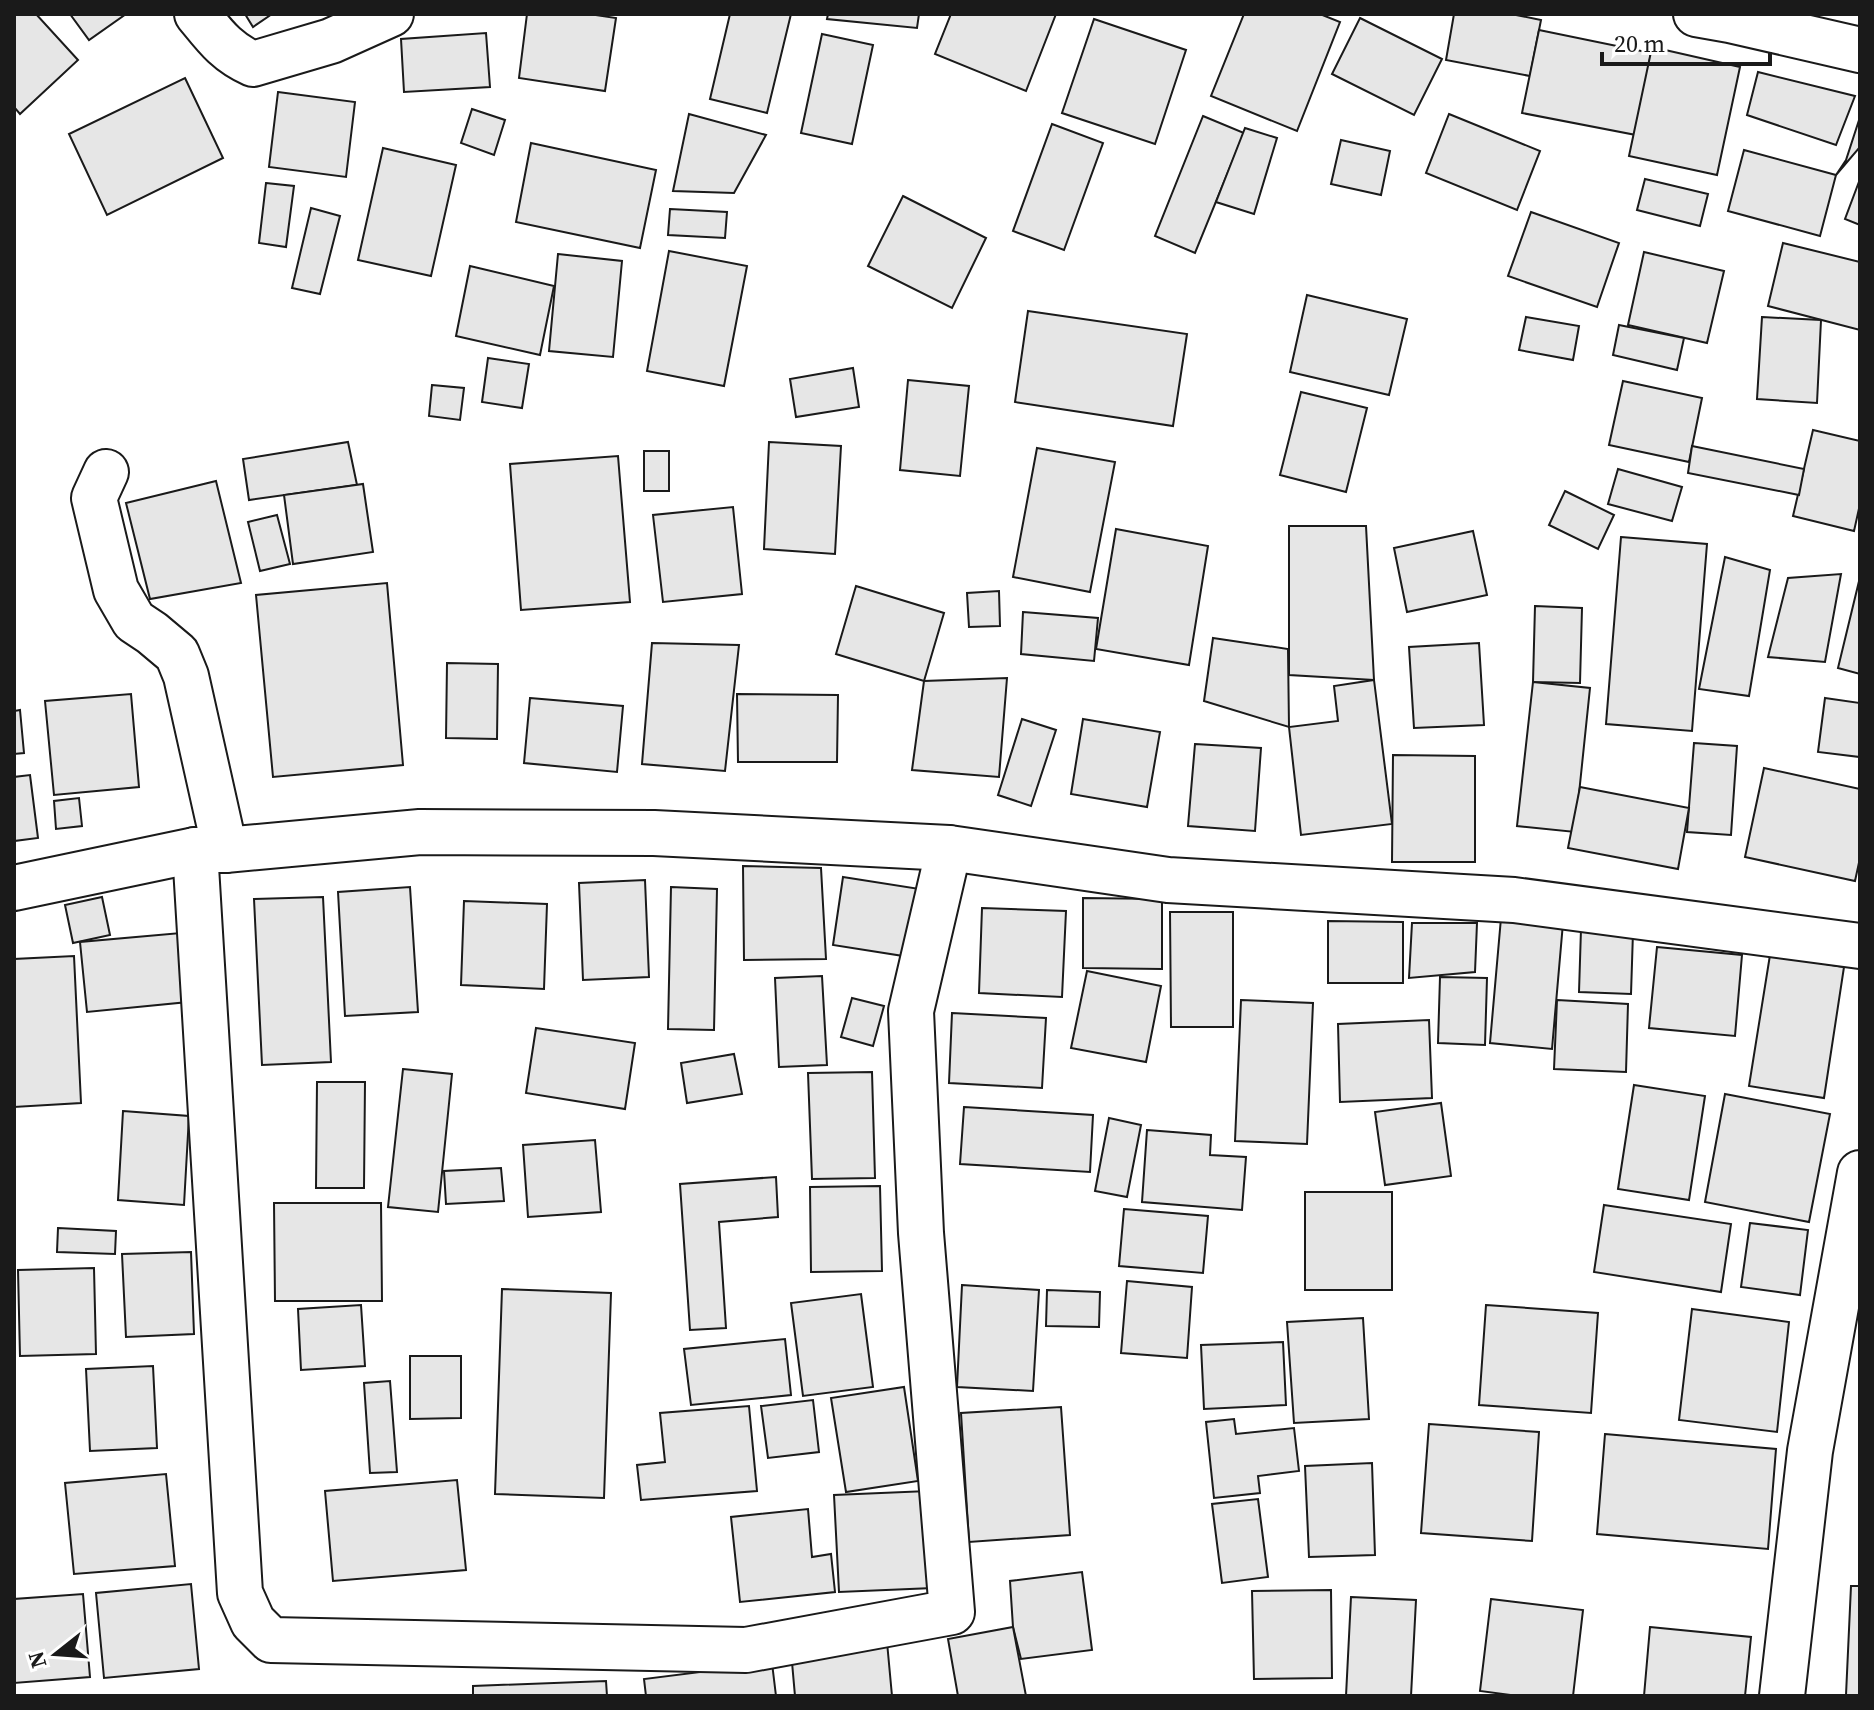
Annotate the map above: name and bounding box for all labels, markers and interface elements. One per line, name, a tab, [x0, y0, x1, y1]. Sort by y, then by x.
scale bar	[1602, 16, 1770, 66]
text: 20 m	[1614, 27, 1665, 60]
north arrow	[16, 1614, 96, 1694]
text: N	[20, 1648, 54, 1672]

